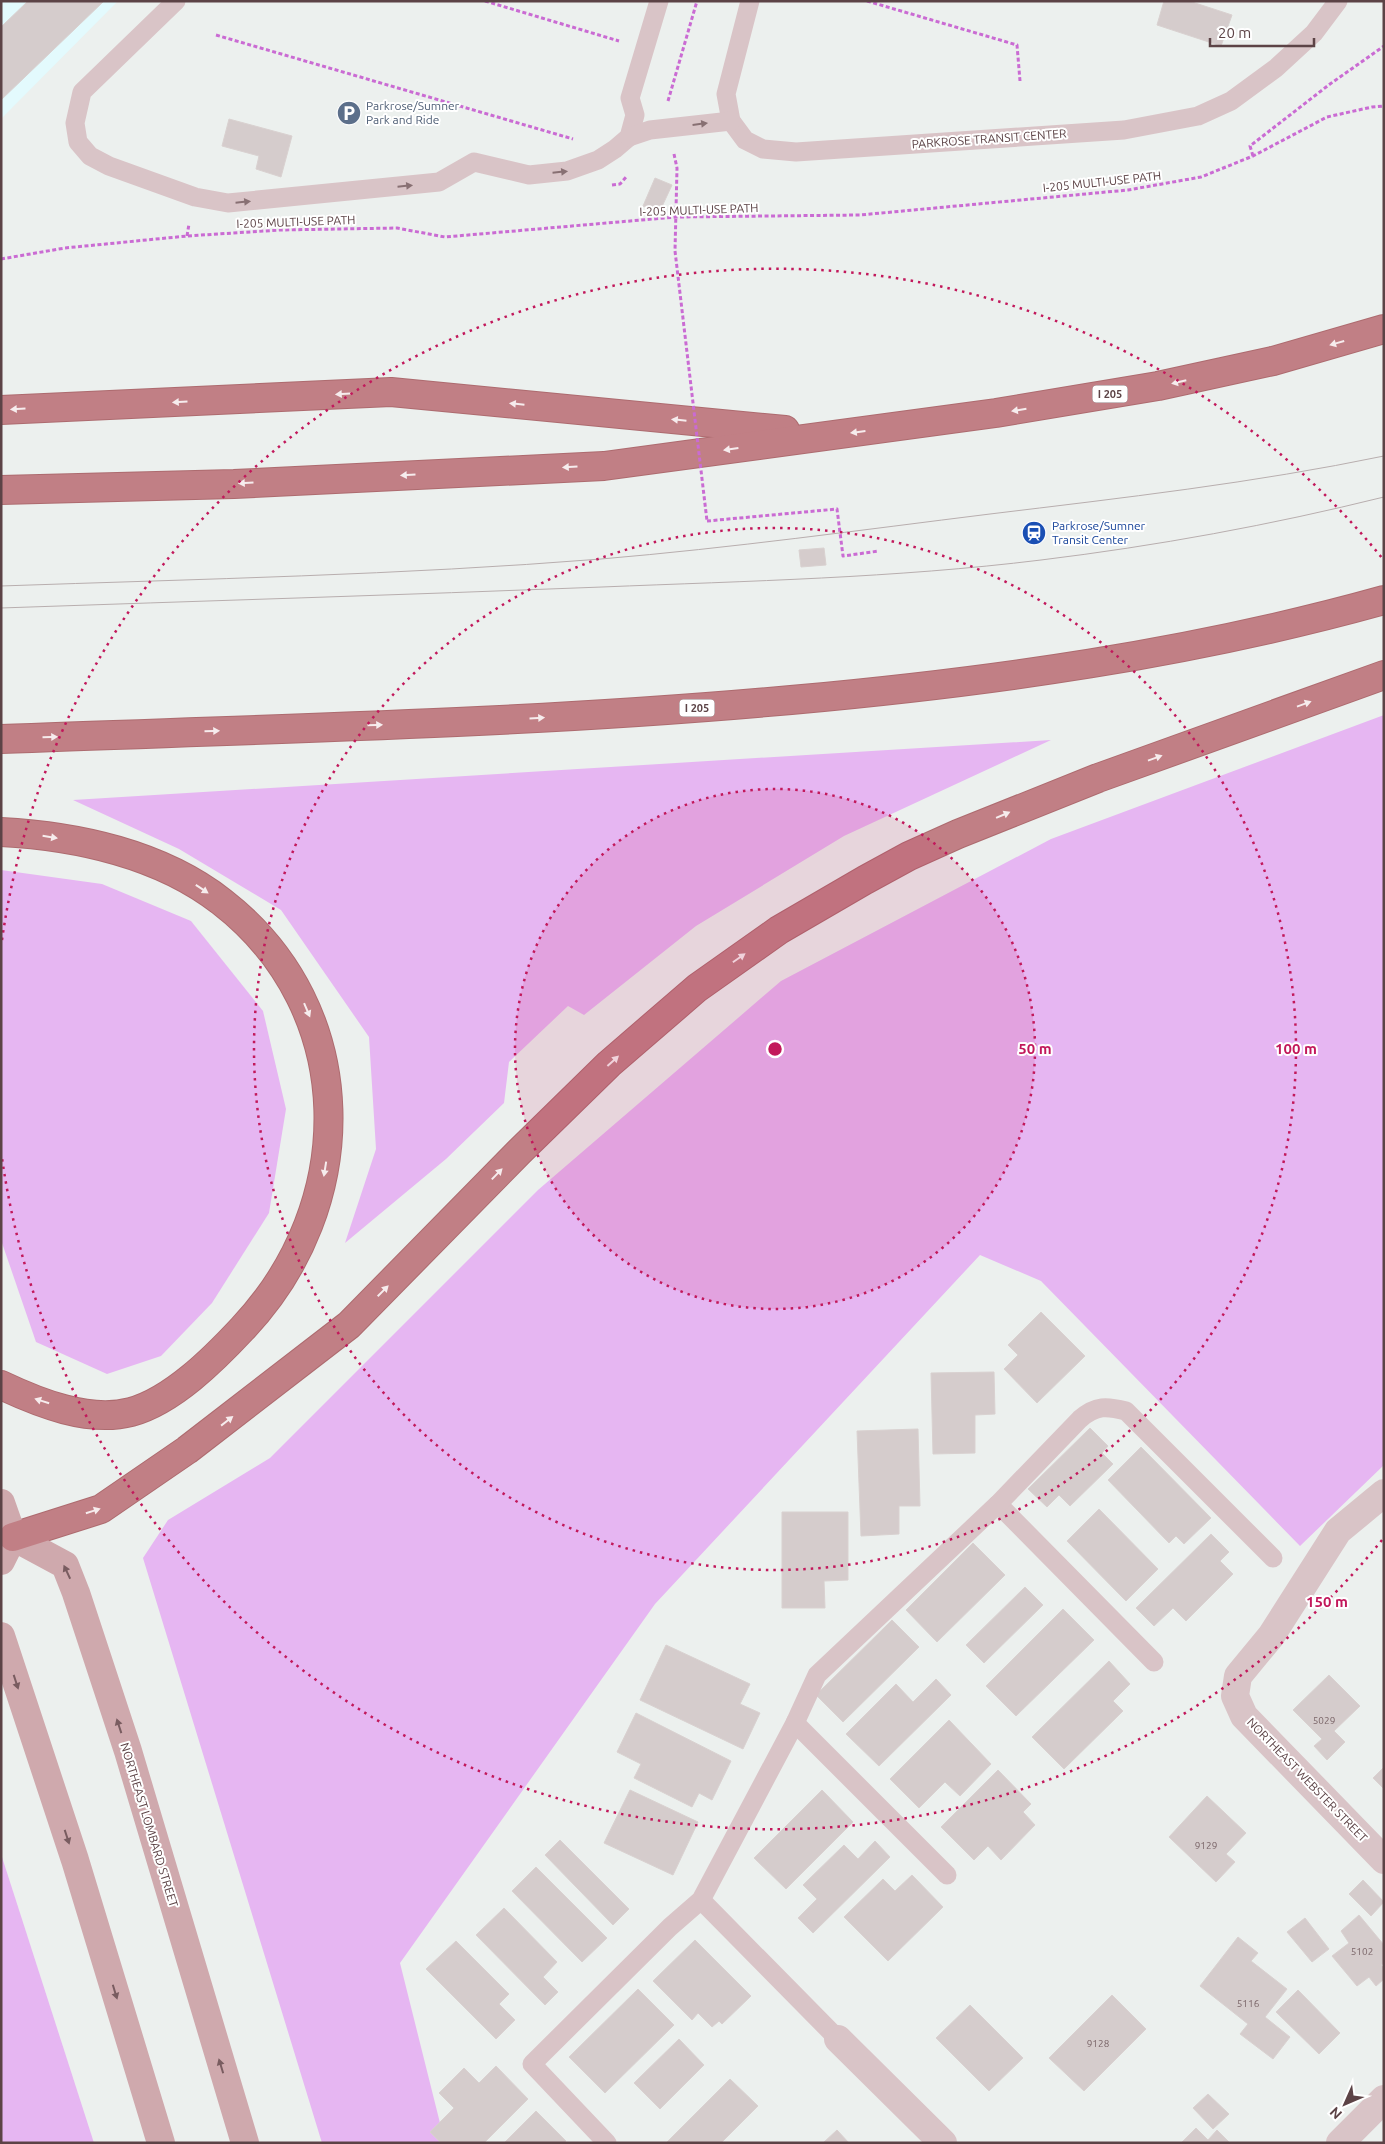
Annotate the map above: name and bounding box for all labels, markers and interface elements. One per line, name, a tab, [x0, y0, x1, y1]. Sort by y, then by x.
scale bar	[1210, 15, 1314, 47]
text: 20 m	[1218, 24, 1251, 41]
place label: Parkrose/Sumner Park and Ride	[366, 99, 460, 126]
parking icon: Parkrose/Sumner Park and Ride	[336, 100, 362, 126]
one-way arrow	[692, 120, 708, 128]
street label: PARKROSE TRANSIT CENTER	[911, 127, 1067, 150]
one-way arrow	[552, 168, 568, 176]
street label: I-205 MULTI-USE PATH	[1042, 169, 1162, 194]
one-way arrow	[397, 181, 413, 189]
one-way arrow	[235, 197, 251, 205]
street label: I-205 MULTI-USE PATH	[639, 201, 759, 218]
street label: I-205 MULTI-USE PATH	[236, 213, 356, 230]
one-way arrow	[1329, 339, 1344, 347]
one-way arrow	[1172, 378, 1187, 386]
road number: I 205	[1092, 386, 1128, 402]
one-way arrow	[334, 390, 350, 398]
one-way arrow	[172, 398, 188, 406]
one-way arrow	[509, 400, 525, 408]
one-way arrow	[10, 406, 26, 414]
one-way arrow	[1011, 406, 1027, 414]
one-way arrow	[670, 416, 686, 424]
one-way arrow	[850, 428, 866, 436]
one-way arrow	[723, 445, 739, 453]
one-way arrow	[562, 464, 578, 472]
one-way arrow	[400, 472, 416, 480]
one-way arrow	[237, 480, 253, 488]
place label: Parkrose/Sumner Transit Center	[1052, 519, 1146, 546]
station icon: Parkrose/Sumner Transit Center	[1021, 520, 1047, 546]
road number: I 205	[680, 700, 714, 716]
one-way arrow	[1297, 700, 1312, 708]
one-way arrow	[529, 713, 545, 721]
one-way arrow	[367, 721, 383, 729]
one-way arrow	[205, 727, 221, 735]
one-way arrow	[42, 732, 58, 740]
one-way arrow	[1148, 754, 1163, 762]
one-way arrow	[996, 811, 1010, 819]
one-way arrow	[42, 833, 58, 841]
one-way arrow	[196, 884, 209, 893]
one-way arrow	[732, 953, 746, 963]
one-way arrow	[303, 1003, 311, 1017]
centre of rings	[766, 1040, 784, 1058]
text: 50 m	[1018, 1040, 1052, 1057]
text: 100 m	[1275, 1040, 1317, 1057]
one-way arrow	[606, 1055, 618, 1067]
one-way arrow	[321, 1161, 329, 1177]
one-way arrow	[491, 1169, 503, 1181]
one-way arrow	[377, 1285, 389, 1297]
one-way arrow	[34, 1397, 49, 1405]
one-way arrow	[220, 1415, 233, 1426]
one-way arrow	[85, 1507, 100, 1515]
one-way arrow	[63, 1565, 71, 1579]
text: 150 m	[1306, 1593, 1348, 1610]
one-way arrow	[13, 1675, 21, 1690]
street label: NORTHEAST WEBSTER STREET	[1245, 1715, 1370, 1844]
house number: 5029	[1313, 1715, 1335, 1726]
one-way arrow	[115, 1718, 123, 1733]
street label: NORTHEAST LOMBARD STREET	[118, 1741, 181, 1909]
one-way arrow	[64, 1829, 71, 1844]
house number: 9129	[1195, 1840, 1217, 1851]
house number: 5102	[1351, 1946, 1373, 1957]
one-way arrow	[112, 1985, 120, 2000]
house number: 5116	[1237, 1998, 1260, 2009]
house number: 9128	[1087, 2038, 1110, 2049]
one-way arrow	[217, 2058, 225, 2073]
north arrow	[1320, 2079, 1370, 2129]
text: N	[1326, 2104, 1345, 2123]

